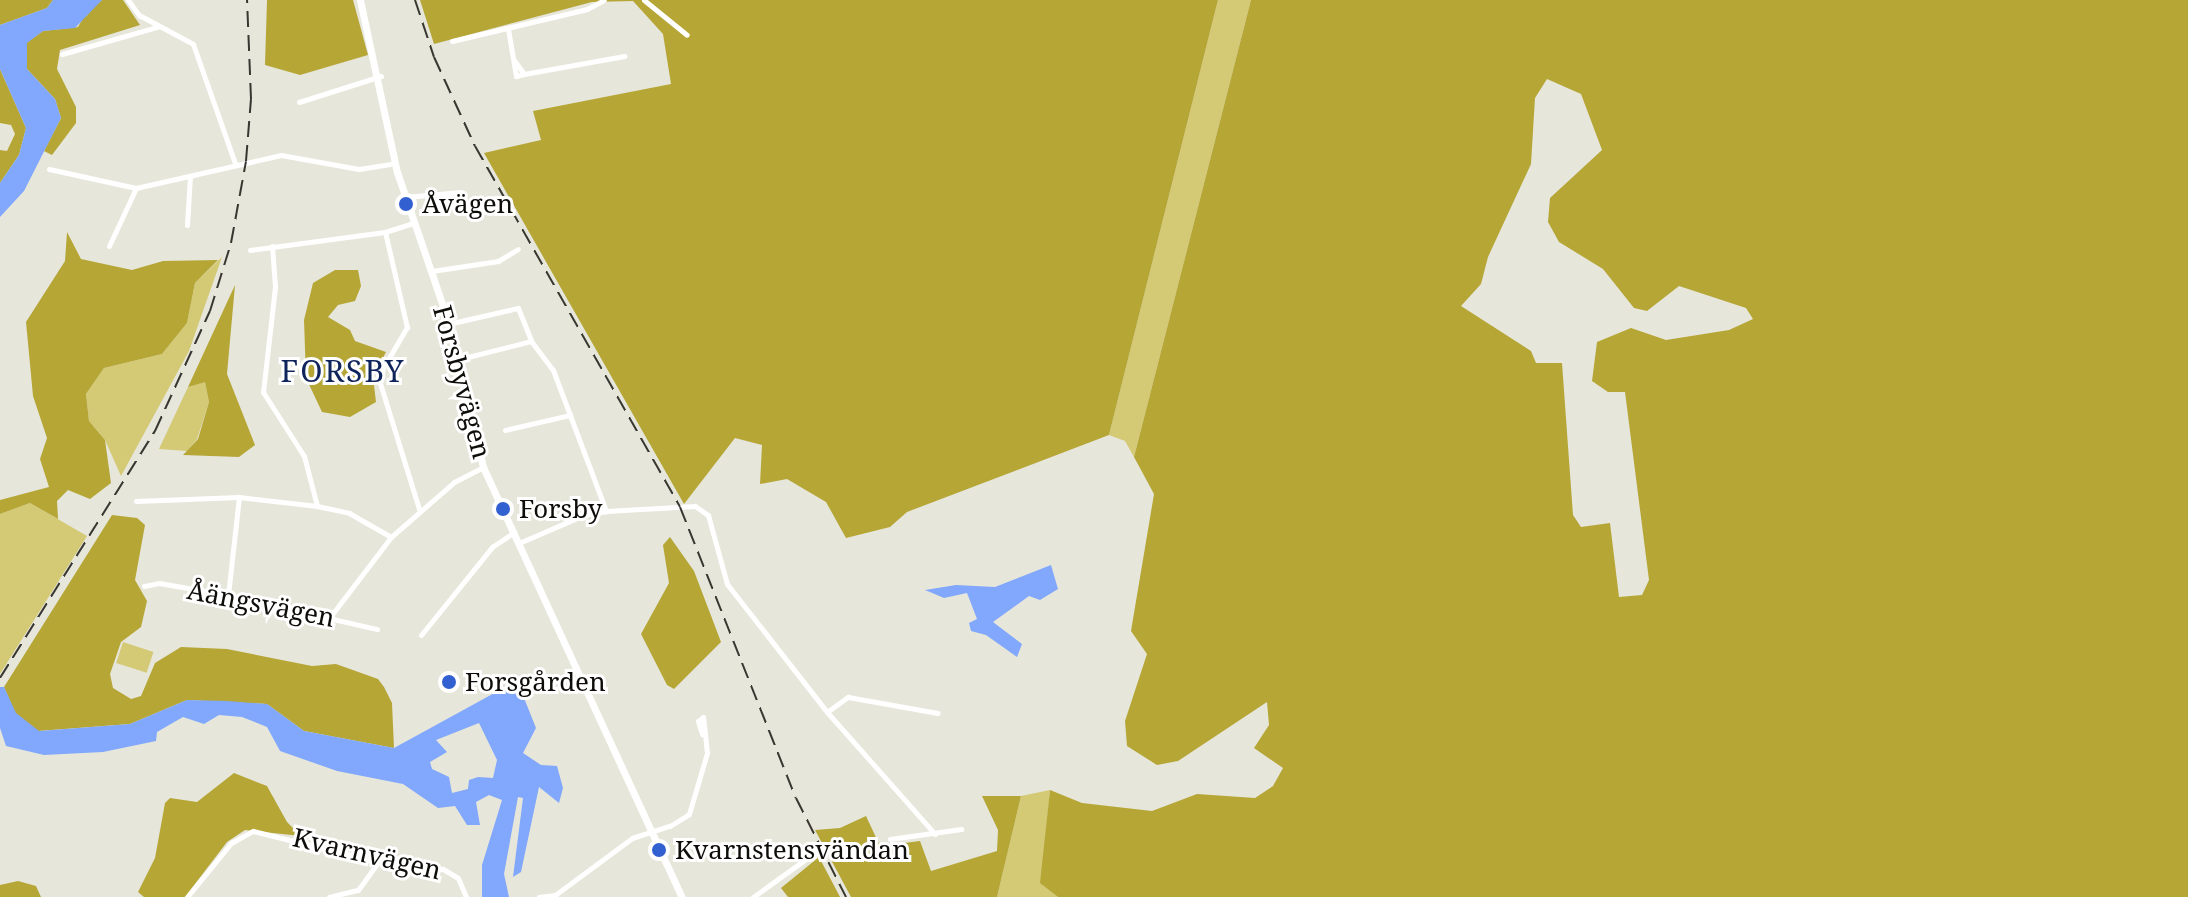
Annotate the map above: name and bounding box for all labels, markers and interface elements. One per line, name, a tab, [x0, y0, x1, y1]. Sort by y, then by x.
place label: Åvägen	[422, 188, 513, 220]
marker: Åvägen	[397, 195, 415, 213]
street label: Forsbyvägen	[427, 302, 497, 462]
district label: FORSBY	[280, 353, 406, 389]
place label: Forsby	[519, 493, 602, 525]
marker: Forsby	[494, 500, 512, 518]
street label: Åängsvägen	[184, 574, 338, 634]
place label: Forsgården	[465, 666, 606, 698]
marker: Forsgården	[440, 673, 458, 691]
street label: Kvarnvägen	[290, 822, 444, 886]
place label: Kvarnstensvändan	[675, 834, 909, 866]
marker: Kvarnstensvändan	[650, 841, 668, 859]

